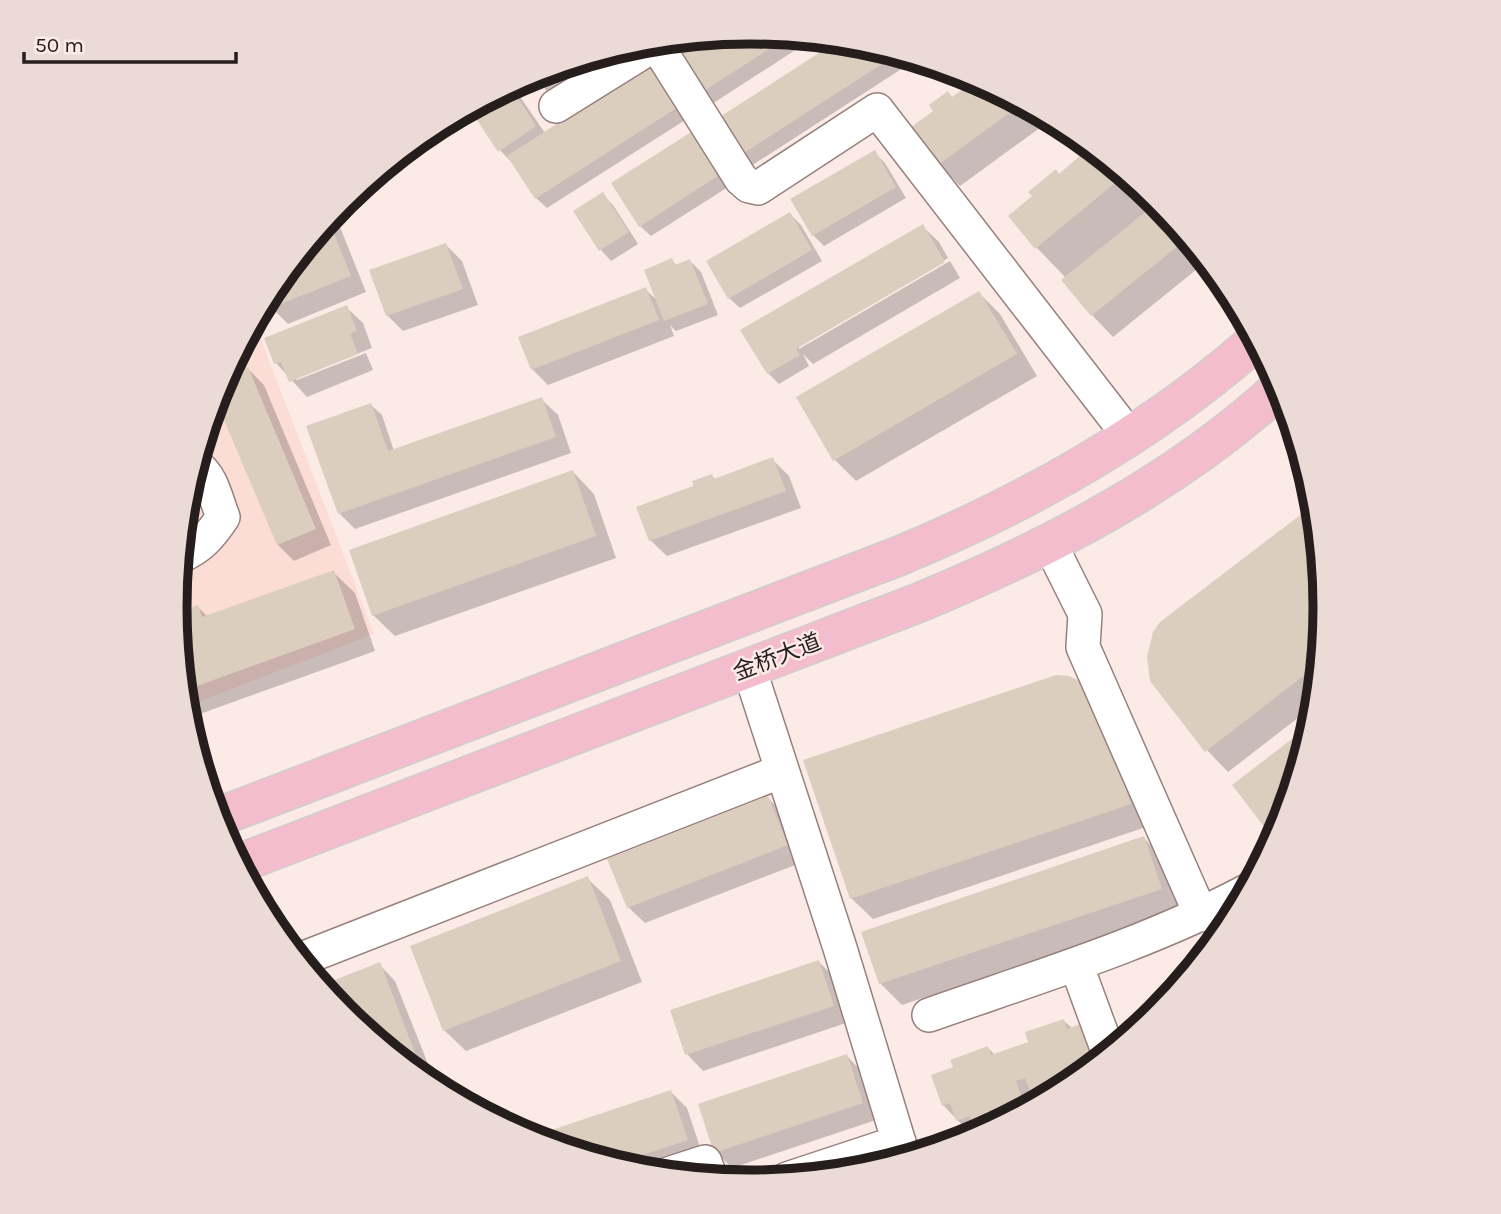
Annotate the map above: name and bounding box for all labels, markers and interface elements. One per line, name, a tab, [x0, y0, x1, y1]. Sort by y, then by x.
scale bar	[24, 21, 236, 65]
text: 50 m	[35, 33, 84, 57]
street label: 金桥大道	[729, 628, 825, 686]

